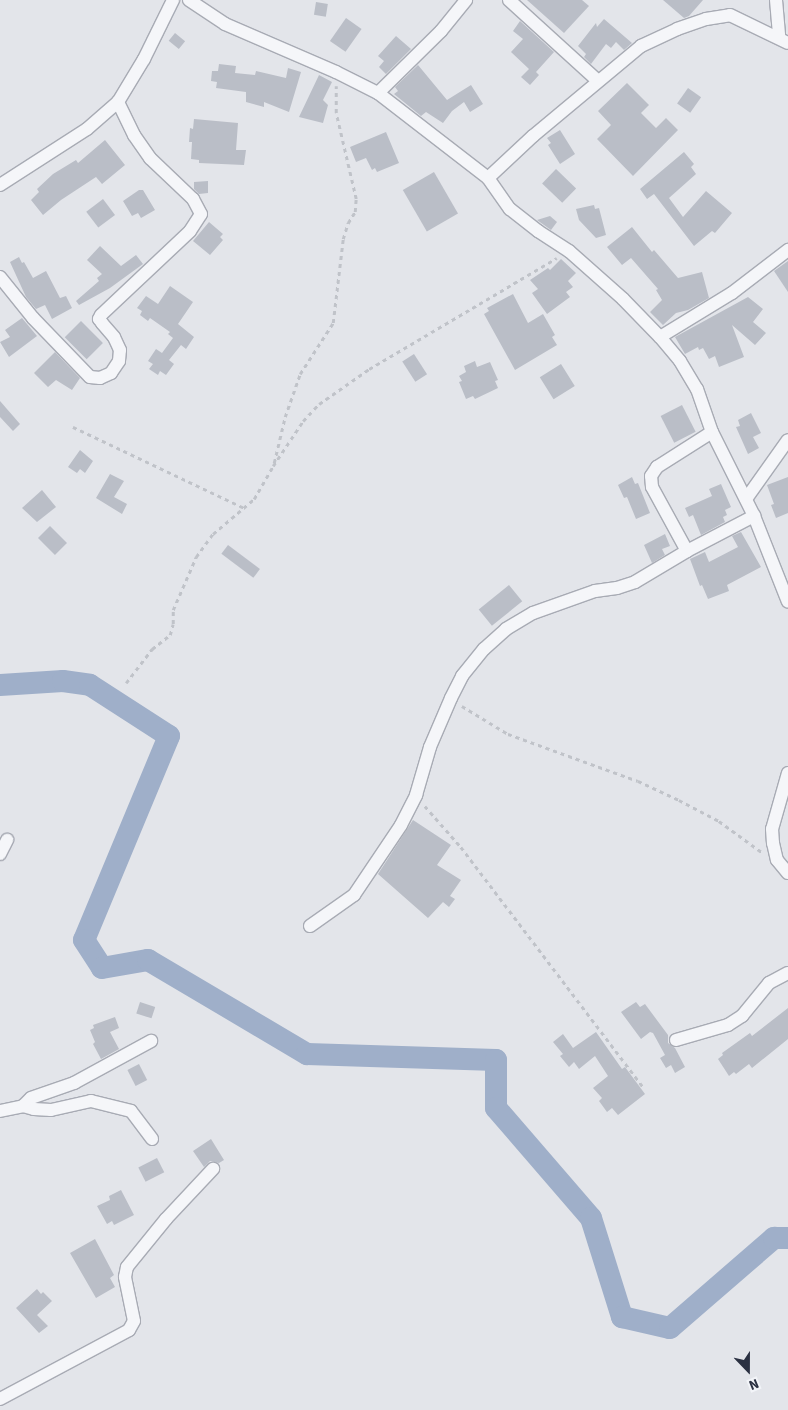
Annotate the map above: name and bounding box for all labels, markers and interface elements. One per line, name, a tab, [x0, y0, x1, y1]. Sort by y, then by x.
north arrow	[723, 1345, 773, 1395]
text: N	[746, 1373, 762, 1395]

